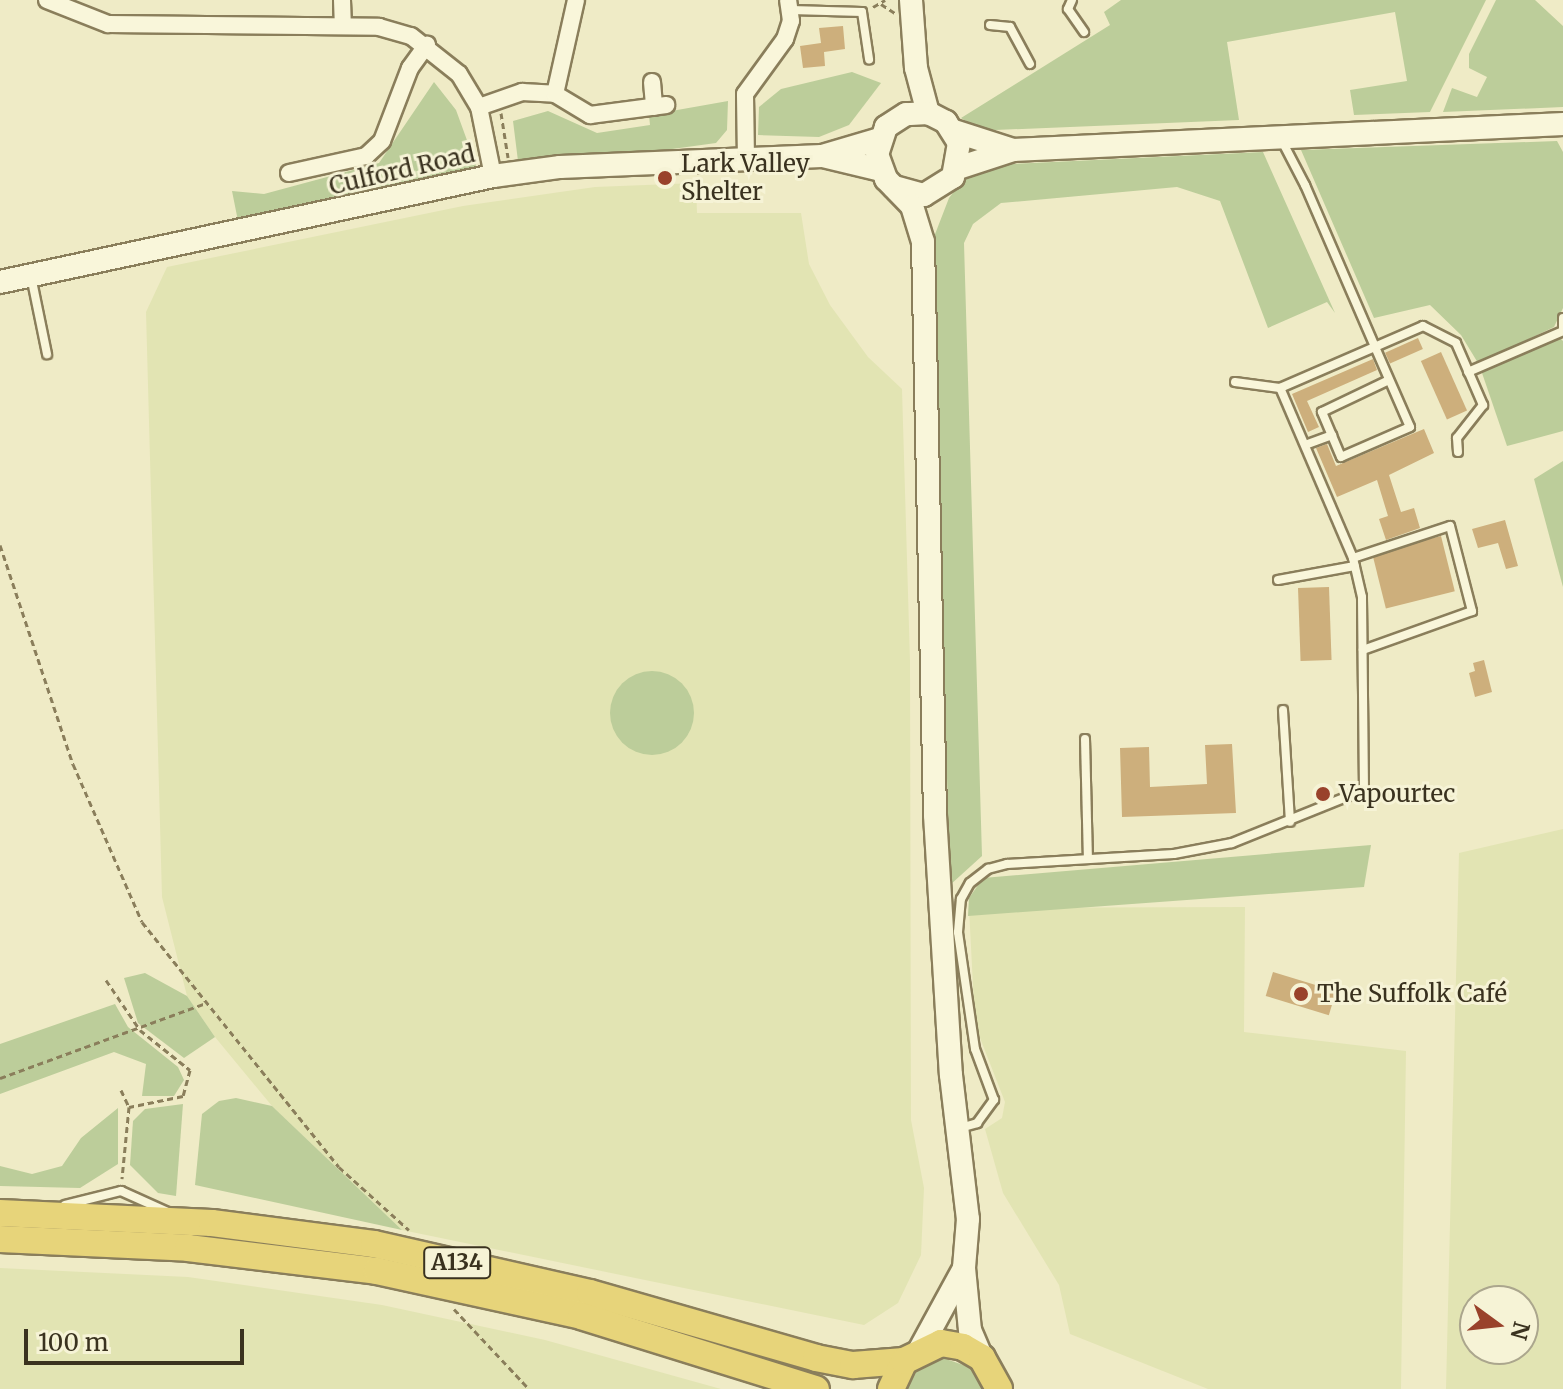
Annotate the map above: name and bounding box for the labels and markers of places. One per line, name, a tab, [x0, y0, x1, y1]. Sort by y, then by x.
place label: Lark Valley Shelter	[681, 150, 810, 206]
marker: Lark Valley Shelter	[656, 169, 674, 187]
place label: Vapourtec	[1339, 780, 1455, 808]
marker: Vapourtec	[1314, 785, 1332, 803]
place label: The Suffolk Café	[1317, 980, 1507, 1008]
marker: The Suffolk Café	[1292, 985, 1310, 1003]

